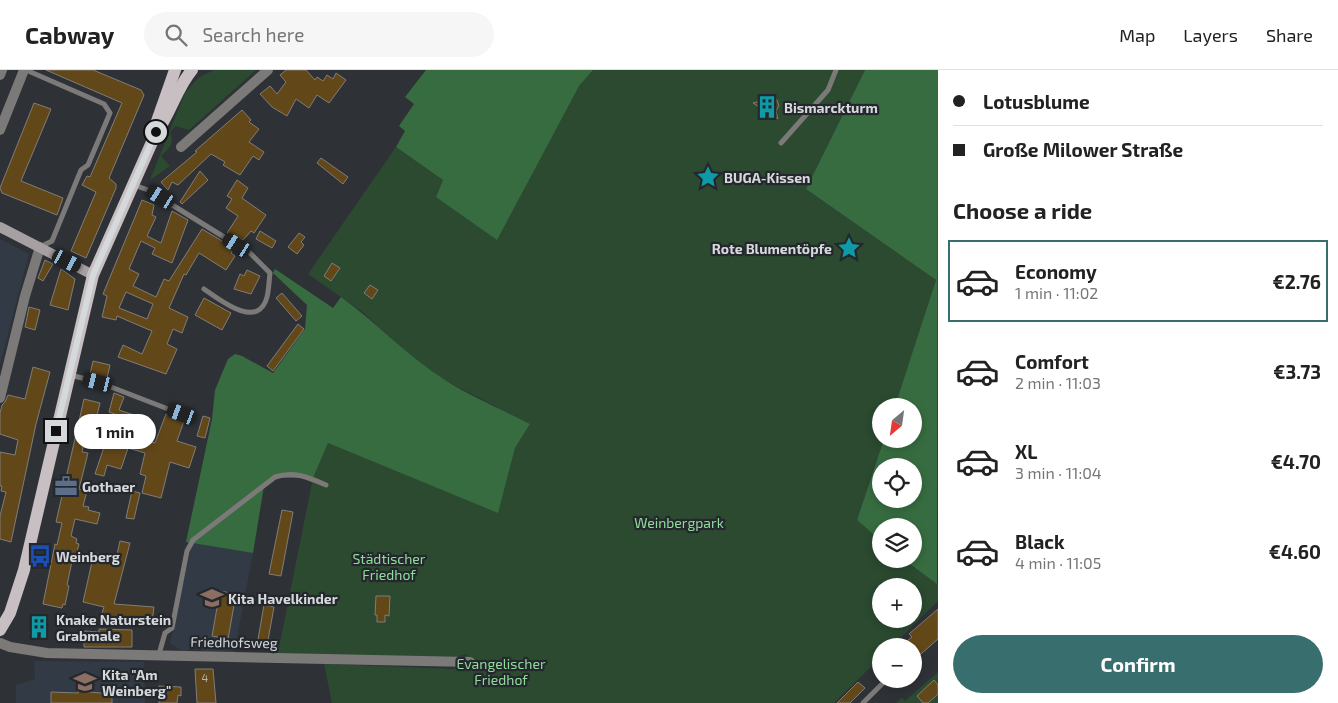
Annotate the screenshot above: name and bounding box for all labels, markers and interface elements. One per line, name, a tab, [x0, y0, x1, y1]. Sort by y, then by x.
search box	[144, 12, 494, 57]
text: Cabway	[25, 20, 114, 49]
icon: search	[162, 21, 190, 49]
text: Search here	[202, 23, 304, 46]
text: Map	[1119, 24, 1155, 46]
text: Layers	[1183, 24, 1238, 46]
text: Share	[1266, 24, 1313, 46]
text: Lotusblume	[983, 90, 1090, 113]
building icon: Bismarckturm	[754, 94, 780, 120]
place label: Bismarckturm	[784, 99, 878, 116]
route start	[145, 121, 167, 143]
text: Große Milower Straße	[983, 138, 1183, 161]
place icon: BUGA-Kissen	[695, 164, 721, 190]
place label: BUGA-Kissen	[724, 169, 811, 186]
car	[144, 183, 177, 211]
text: Choose a ride	[953, 197, 1092, 223]
car	[220, 231, 253, 259]
place icon: Rote Blumentöpfe	[836, 235, 862, 261]
place label: Rote Blumentöpfe	[712, 240, 832, 257]
car	[50, 248, 83, 274]
icon: car	[955, 259, 1000, 304]
text: Economy	[1015, 260, 1097, 283]
text: €2.76	[1273, 270, 1321, 293]
text: 1 min · 11:02	[1015, 283, 1098, 302]
icon: car	[955, 349, 1000, 394]
text: Comfort	[1015, 350, 1089, 373]
text: €3.73	[1273, 360, 1321, 383]
car	[81, 371, 114, 393]
text: 2 min · 11:03	[1015, 373, 1101, 392]
north arrow	[872, 398, 922, 448]
map controls	[872, 398, 922, 688]
car	[165, 402, 198, 426]
callout: 1 min	[74, 414, 156, 448]
route end	[45, 420, 67, 442]
text: 1 min	[96, 422, 134, 441]
icon: car	[955, 439, 1000, 484]
text: XL	[1015, 440, 1037, 463]
text: €4.70	[1271, 450, 1321, 473]
button: locate	[872, 458, 922, 508]
text: 3 min · 11:04	[1015, 463, 1102, 482]
office icon: Gothaer	[53, 473, 79, 499]
place label: Gothaer	[82, 478, 135, 495]
park label: Weinbergpark	[634, 514, 724, 531]
button: layers	[872, 518, 922, 568]
icon: car	[955, 529, 1000, 574]
text: Black	[1015, 530, 1065, 553]
text: €4.60	[1269, 540, 1321, 563]
bus stop icon: Weinberg	[27, 543, 53, 569]
place label: Weinberg	[56, 548, 120, 565]
park label: Städtischer Friedhof	[353, 550, 426, 583]
text: 4 min · 11:05	[1015, 553, 1101, 572]
button: +	[872, 578, 922, 628]
school or university icon: Kita Havelkinder	[199, 585, 225, 611]
place label: Kita Havelkinder	[228, 590, 338, 607]
place label: Knake Naturstein Grabmale	[56, 611, 171, 644]
building icon: Knake Naturstein Grabmale	[26, 614, 52, 640]
street label: Friedhofsweg	[190, 633, 278, 651]
button: Confirm	[953, 635, 1323, 693]
button: −	[872, 638, 922, 688]
park label: Evangelischer Friedhof	[456, 655, 546, 688]
place label: Kita "Am Weinberg"	[102, 666, 171, 699]
school or university icon: Kita "Am Weinberg"	[72, 669, 98, 695]
house number: 4	[202, 671, 209, 684]

